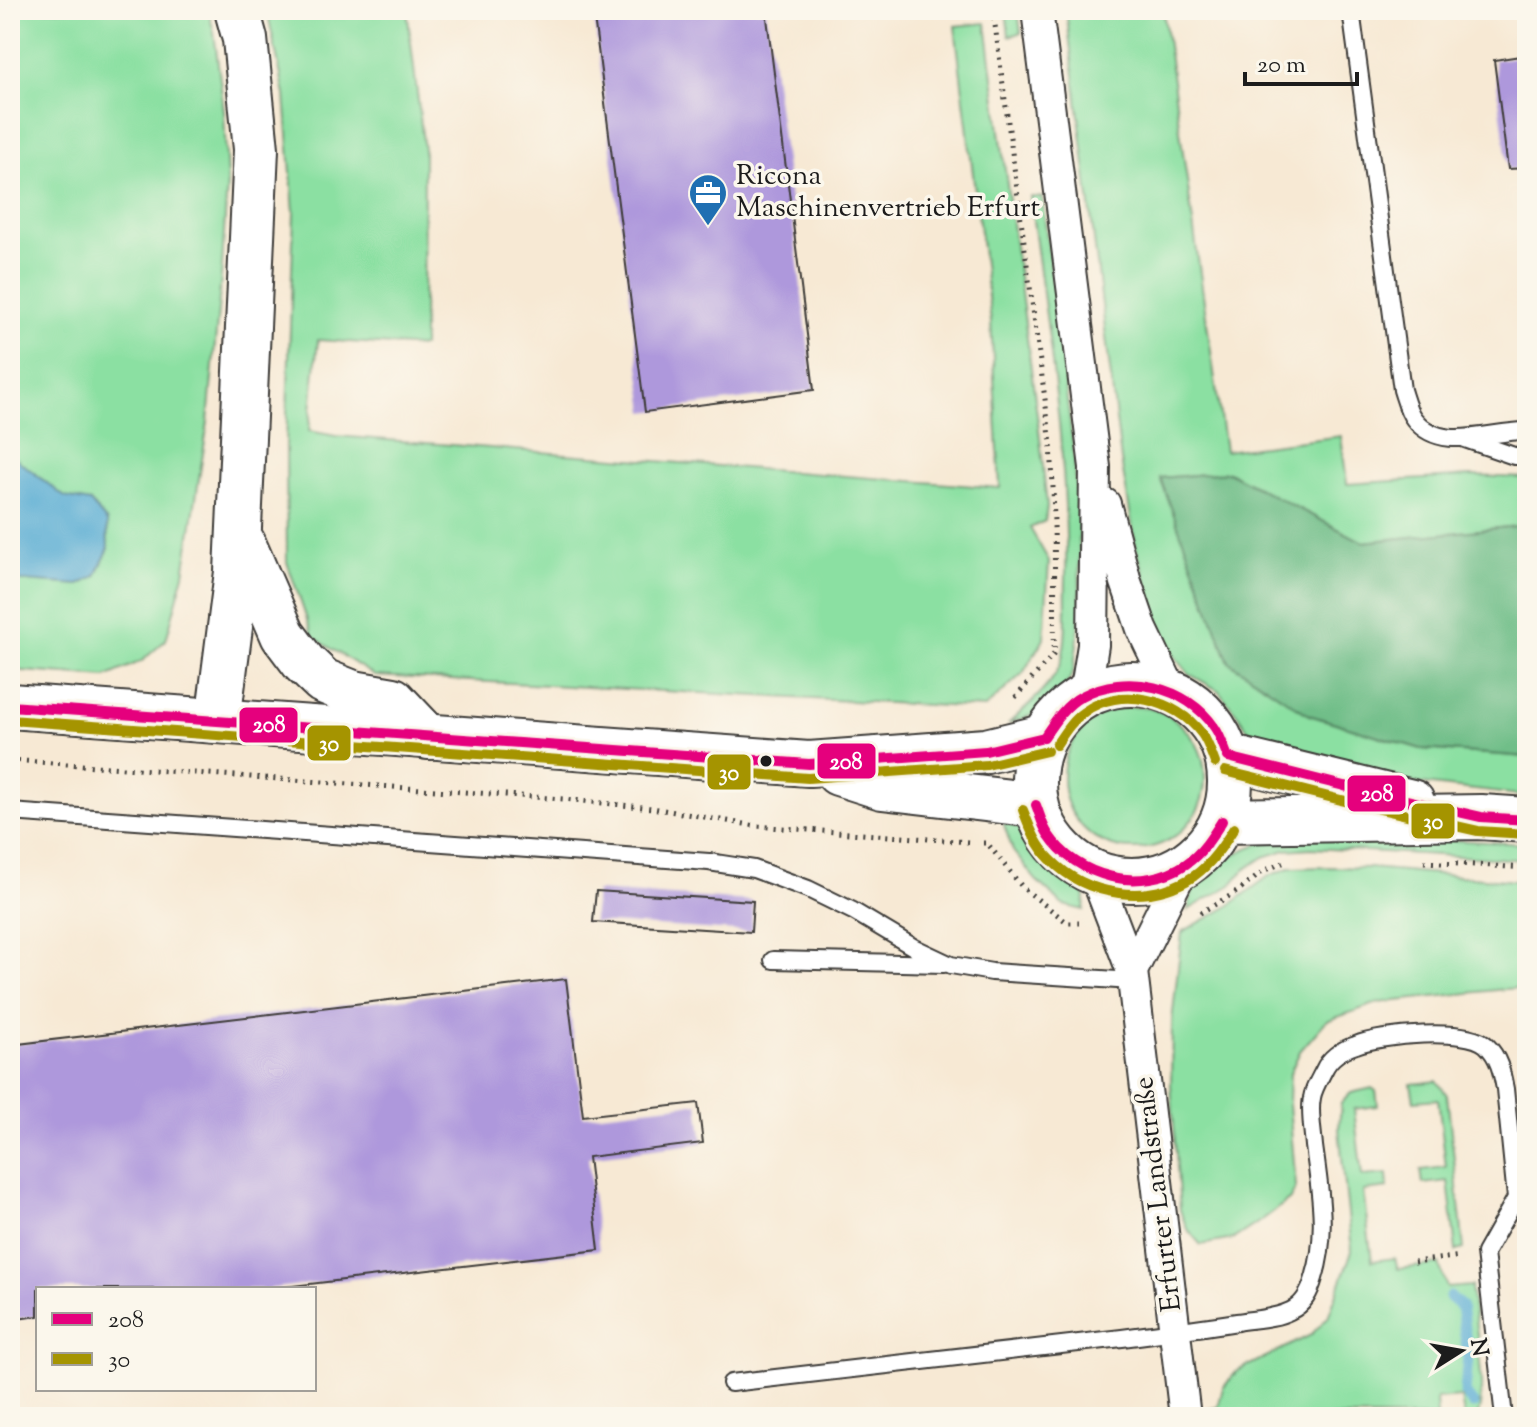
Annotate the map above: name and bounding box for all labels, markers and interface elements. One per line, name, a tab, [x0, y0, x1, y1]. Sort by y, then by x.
scale bar	[1245, 36, 1357, 86]
text: 20 m	[1257, 49, 1306, 83]
place label: Ricona Maschinenvertrieb Erfurt	[736, 157, 1041, 229]
office icon: Ricona Maschinenvertrieb Erfurt	[687, 172, 729, 227]
line badge: 208	[238, 706, 299, 744]
text: 208	[253, 711, 285, 743]
line badge: 30	[306, 724, 352, 762]
text: 30	[319, 730, 340, 762]
line badge: 208	[816, 742, 877, 780]
text: 208	[830, 748, 862, 780]
line badge: 30	[706, 753, 752, 791]
unlabelled marker	[758, 753, 774, 769]
text: 30	[719, 759, 740, 791]
line badge: 208	[1346, 774, 1407, 813]
text: 208	[1361, 780, 1393, 812]
line badge: 30	[1410, 802, 1456, 840]
text: 30	[1423, 808, 1444, 840]
street label: Erfurter Landstraße	[1125, 1074, 1193, 1314]
legend	[36, 1287, 316, 1391]
text: 208	[108, 1304, 144, 1338]
north arrow	[1421, 1311, 1501, 1391]
text: N	[1460, 1336, 1495, 1360]
text: 30	[108, 1344, 130, 1378]

